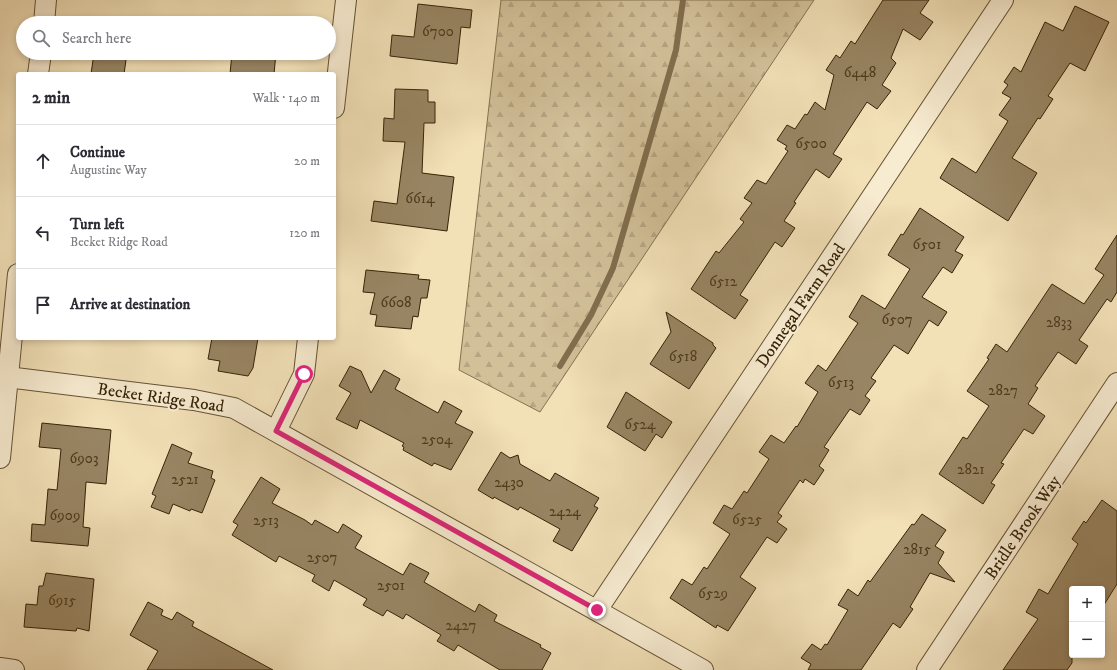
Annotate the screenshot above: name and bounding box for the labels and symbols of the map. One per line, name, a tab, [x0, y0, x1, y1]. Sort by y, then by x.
house number: 6700	[422, 22, 454, 41]
house number: 6448	[844, 63, 876, 82]
house number: 6500	[795, 134, 827, 153]
house number: 6614	[405, 189, 435, 208]
house number: 6501	[913, 235, 941, 254]
street label: Donnegal Farm Road	[751, 239, 851, 372]
house number: 6512	[709, 272, 738, 291]
house number: 6608	[380, 293, 412, 312]
house number: 6507	[881, 310, 913, 329]
house number: 2833	[1046, 313, 1072, 332]
house number: 6518	[669, 347, 697, 366]
route start	[295, 365, 313, 383]
house number: 6513	[828, 373, 854, 392]
street label: Becket Ridge Road	[96, 378, 226, 418]
house number: 2827	[988, 381, 1018, 400]
house number: 6524	[624, 415, 656, 434]
house number: 2504	[421, 430, 453, 449]
house number: 6903	[70, 449, 98, 468]
house number: 2821	[957, 460, 985, 479]
house number: 2521	[171, 470, 199, 489]
street label: Bridle Brook Way	[980, 471, 1066, 584]
house number: 2430	[494, 473, 524, 492]
house number: 2424	[549, 502, 581, 521]
house number: 6909	[50, 506, 80, 525]
house number: 6525	[732, 510, 763, 529]
house number: 2513	[253, 511, 279, 530]
house number: 2815	[903, 540, 931, 559]
house number: 2507	[307, 548, 337, 567]
house number: 2501	[377, 576, 405, 595]
house number: 6529	[698, 584, 728, 603]
house number: 6915	[48, 591, 77, 610]
route end	[588, 601, 606, 619]
house number: 2427	[446, 616, 477, 635]

